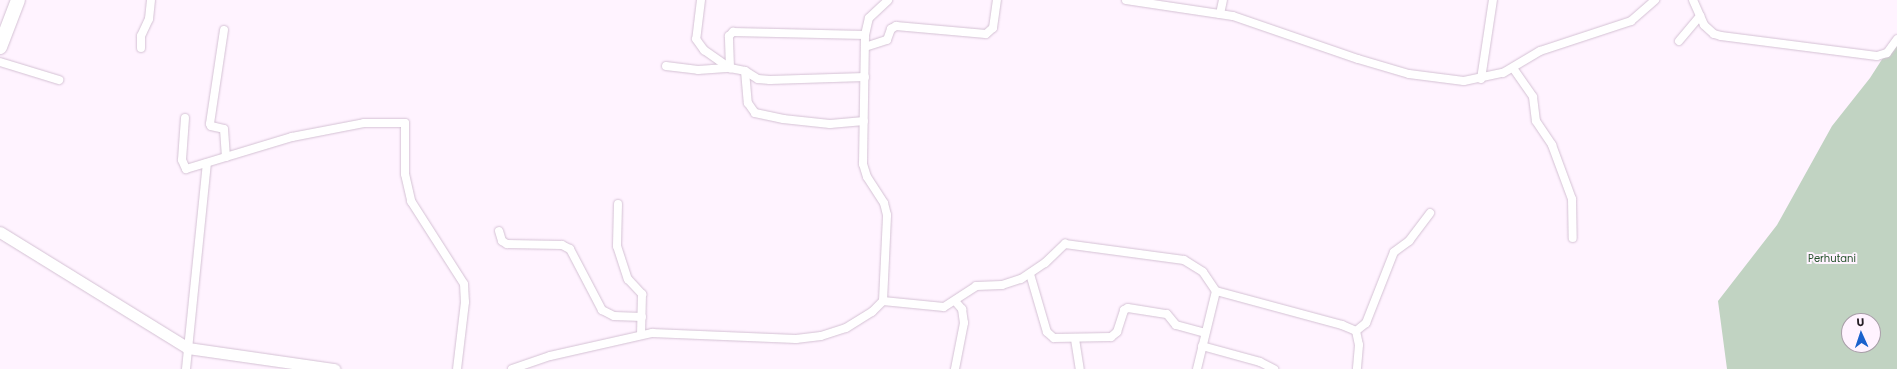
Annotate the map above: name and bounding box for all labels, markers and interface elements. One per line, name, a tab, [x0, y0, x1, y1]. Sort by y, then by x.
park label: Perhutani	[1808, 253, 1856, 265]
north arrow	[1841, 313, 1881, 353]
text: U	[1856, 314, 1865, 330]

